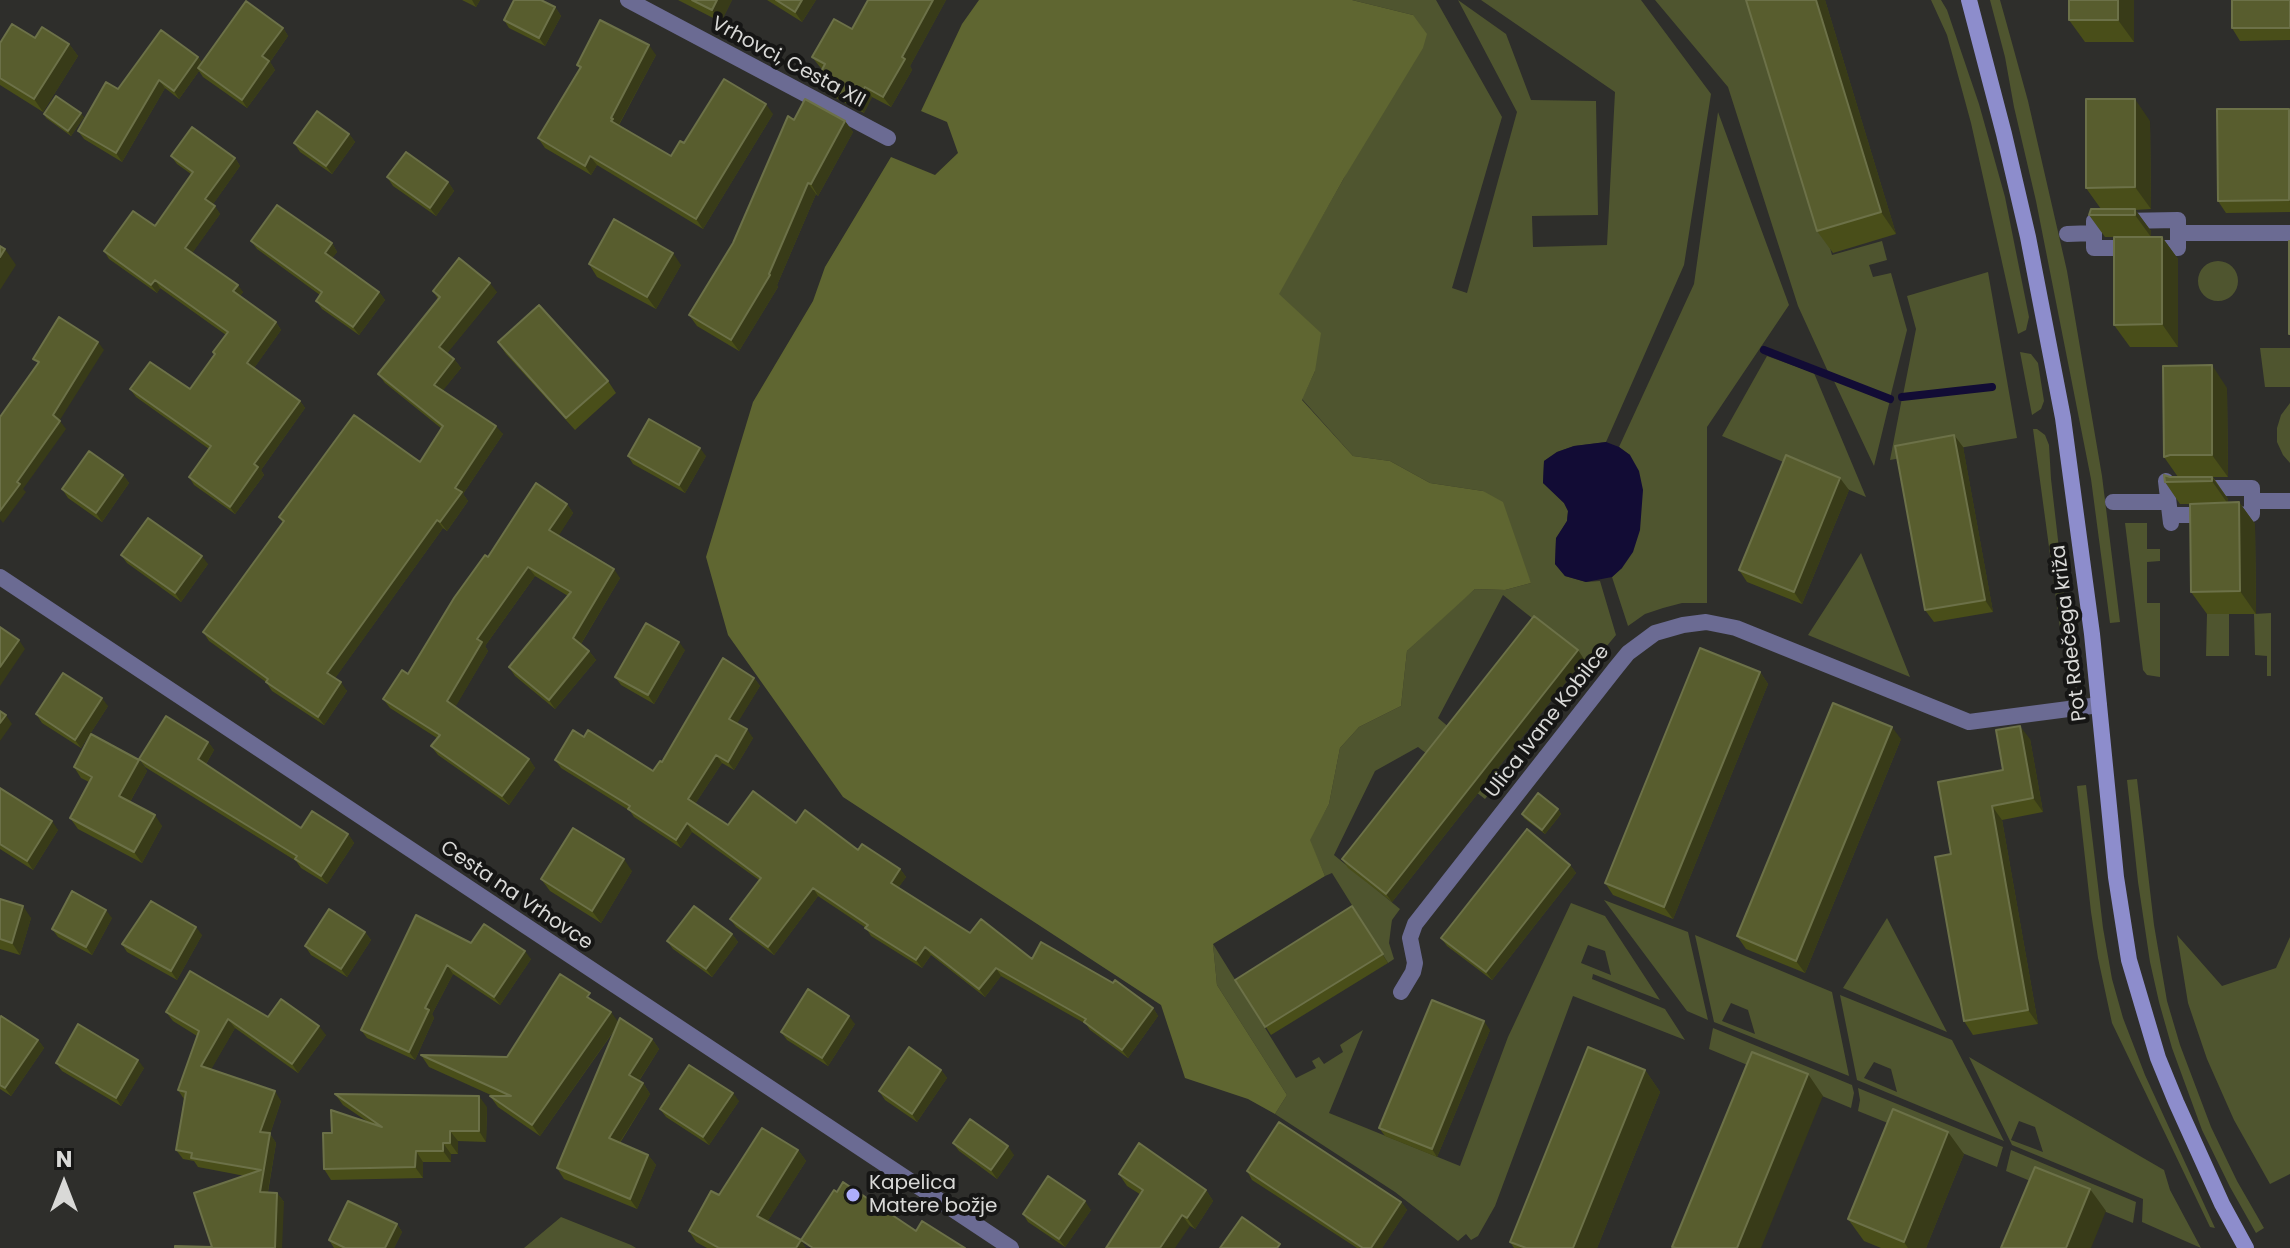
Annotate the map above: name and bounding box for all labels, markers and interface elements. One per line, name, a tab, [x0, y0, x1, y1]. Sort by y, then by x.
street label: Vrhovci, Cesta XII	[707, 12, 869, 114]
street label: Pot Rdečega križa	[2047, 544, 2093, 722]
street label: Ulica Ivane Kobilce	[1481, 641, 1615, 803]
street label: Cesta na Vrhovce	[435, 836, 597, 956]
north arrow	[24, 1144, 104, 1224]
text: N	[56, 1144, 72, 1175]
place label: Kapelica Matere božje	[869, 1172, 997, 1219]
marker: Kapelica Matere božje	[844, 1186, 862, 1204]

